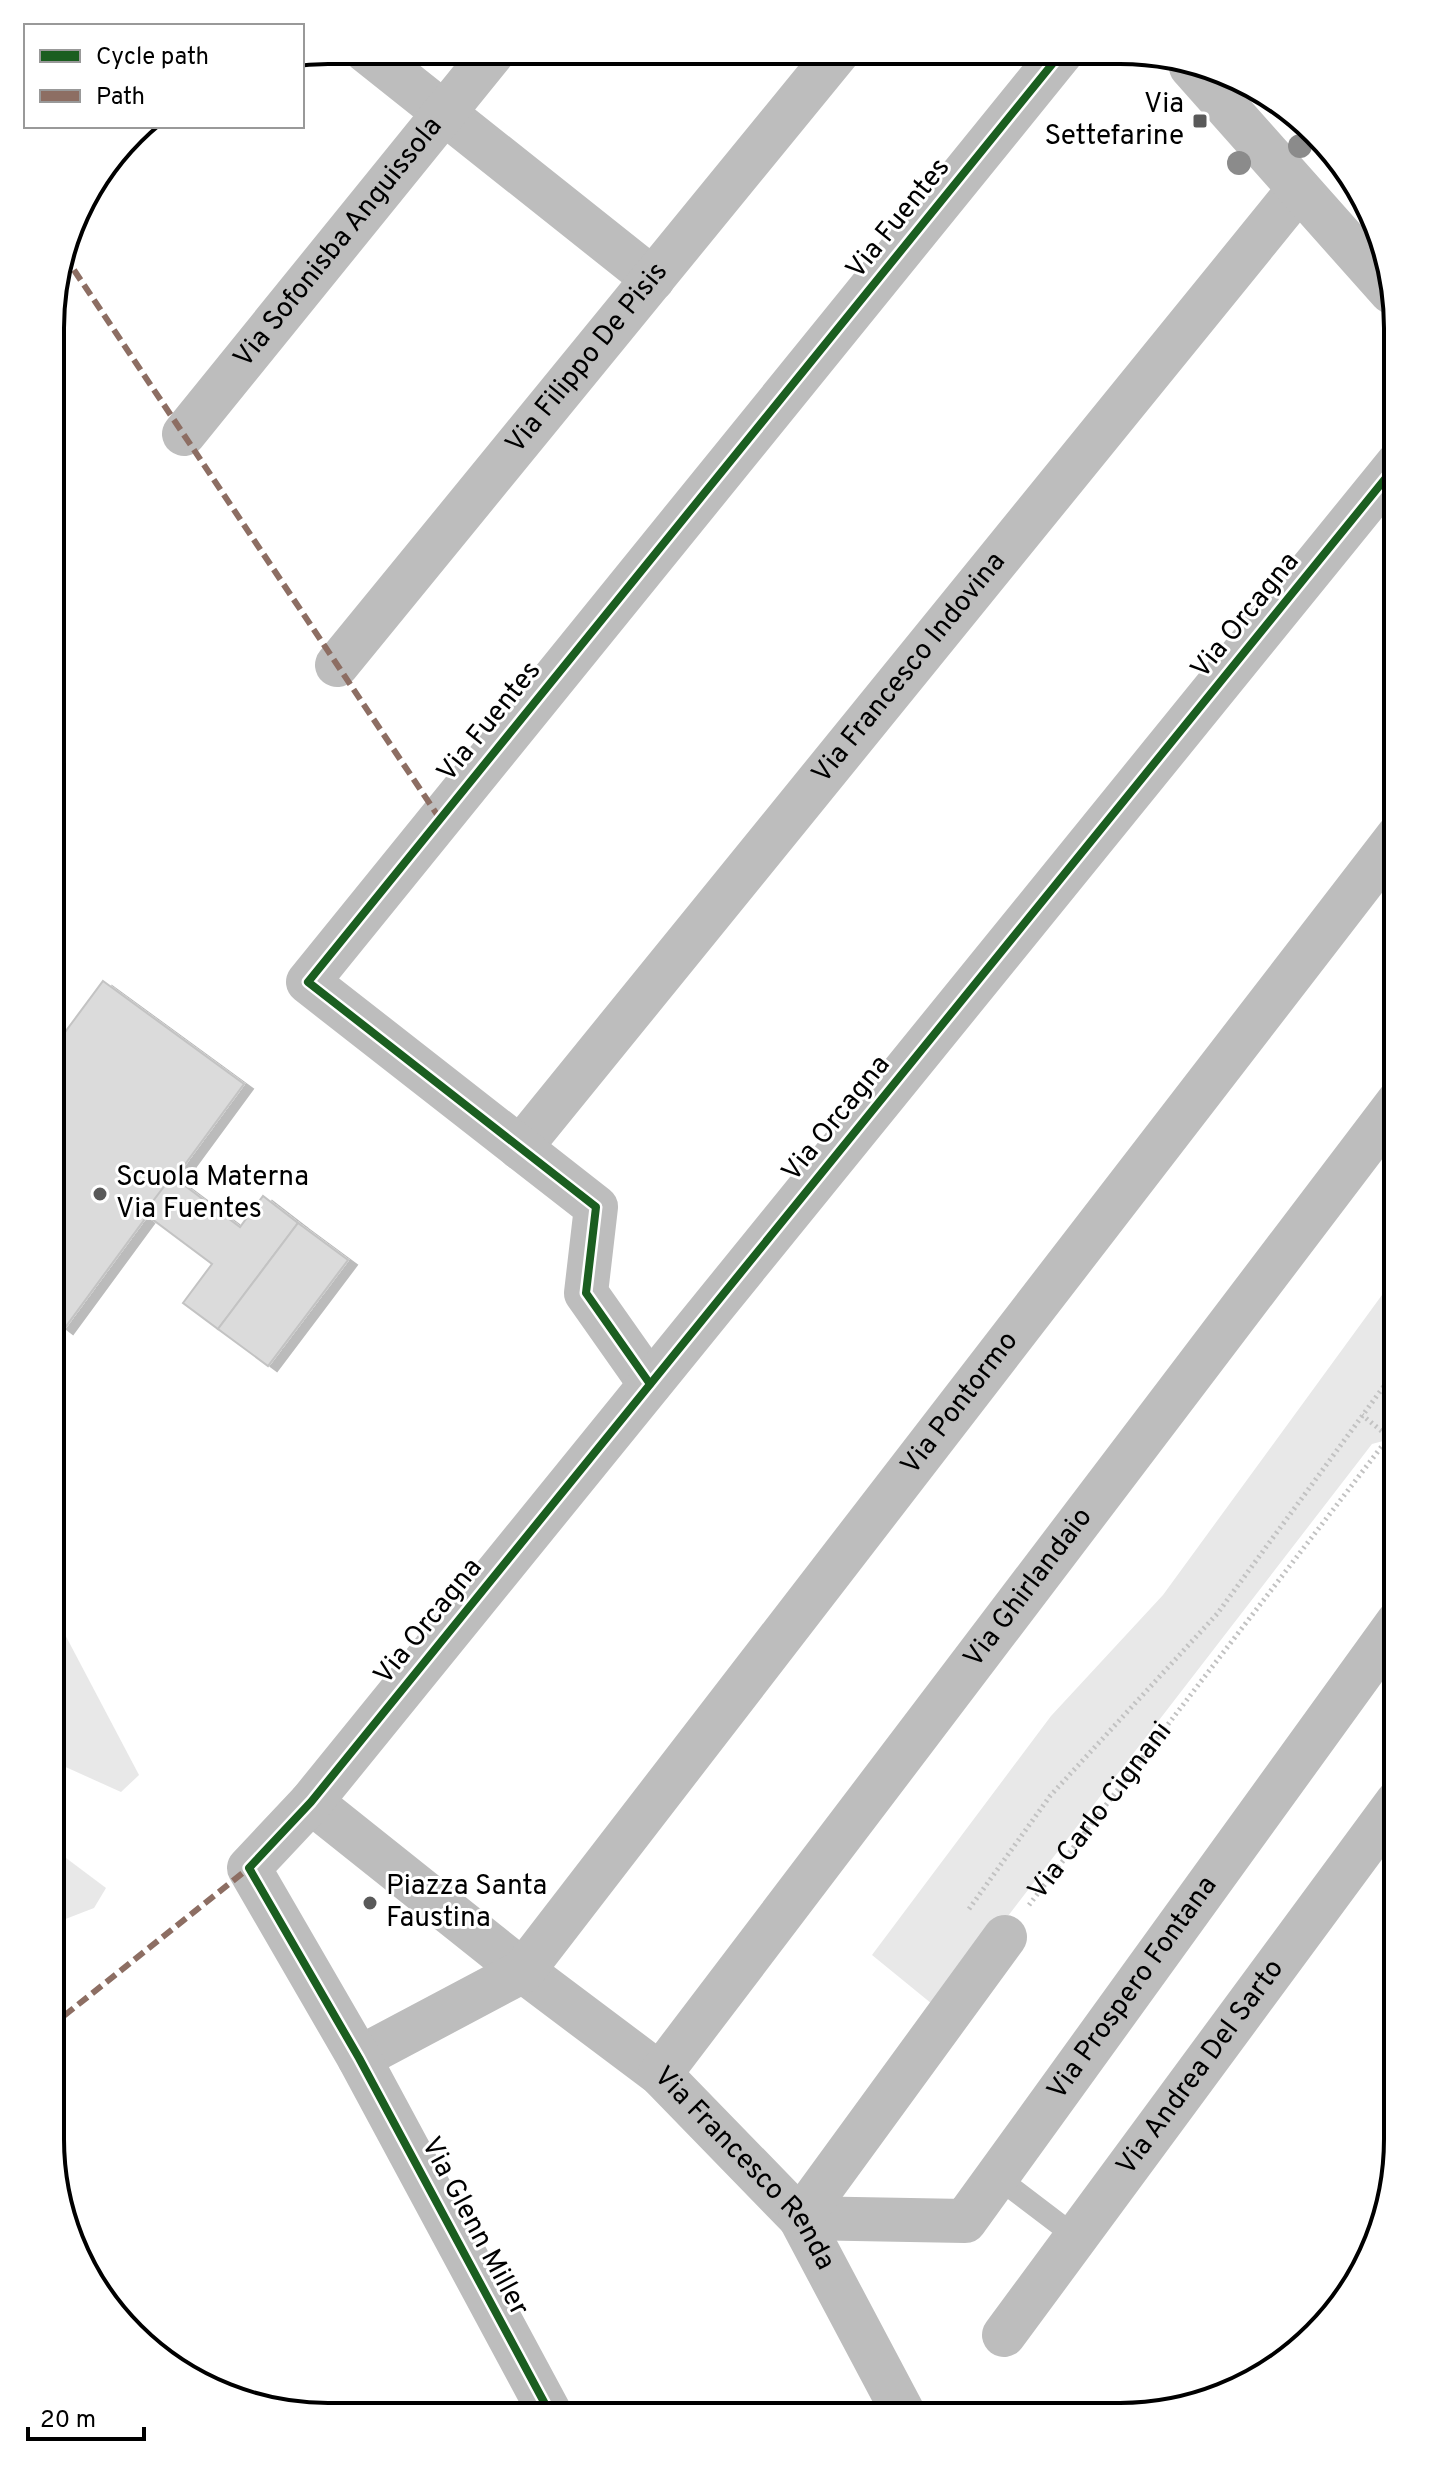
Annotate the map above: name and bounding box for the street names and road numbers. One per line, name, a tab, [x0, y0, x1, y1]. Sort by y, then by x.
street label: Via Sofonisba Anguissola	[227, 110, 451, 376]
street label: Via Fuentes	[839, 151, 959, 287]
street label: Via Filippo De Pisis	[499, 255, 677, 461]
street label: Via Francesco Indovina	[805, 545, 1014, 791]
street label: Via Orcagna	[1184, 545, 1308, 687]
street label: Via Fuentes	[430, 654, 550, 790]
street label: Via Orcagna	[775, 1048, 899, 1190]
street label: Via Pontormo	[894, 1325, 1027, 1483]
street label: Via Ghirlandaio	[957, 1501, 1101, 1675]
street label: Via Orcagna	[367, 1551, 491, 1693]
street label: Via Carlo Cignani	[1021, 1715, 1181, 1908]
street label: Via Prospero Fontana	[1040, 1869, 1226, 2107]
street label: Via Andrea Del Sarto	[1109, 1952, 1293, 2183]
street label: Via Francesco Renda	[645, 2060, 843, 2277]
street label: Via Glenn Miller	[412, 2131, 536, 2323]

